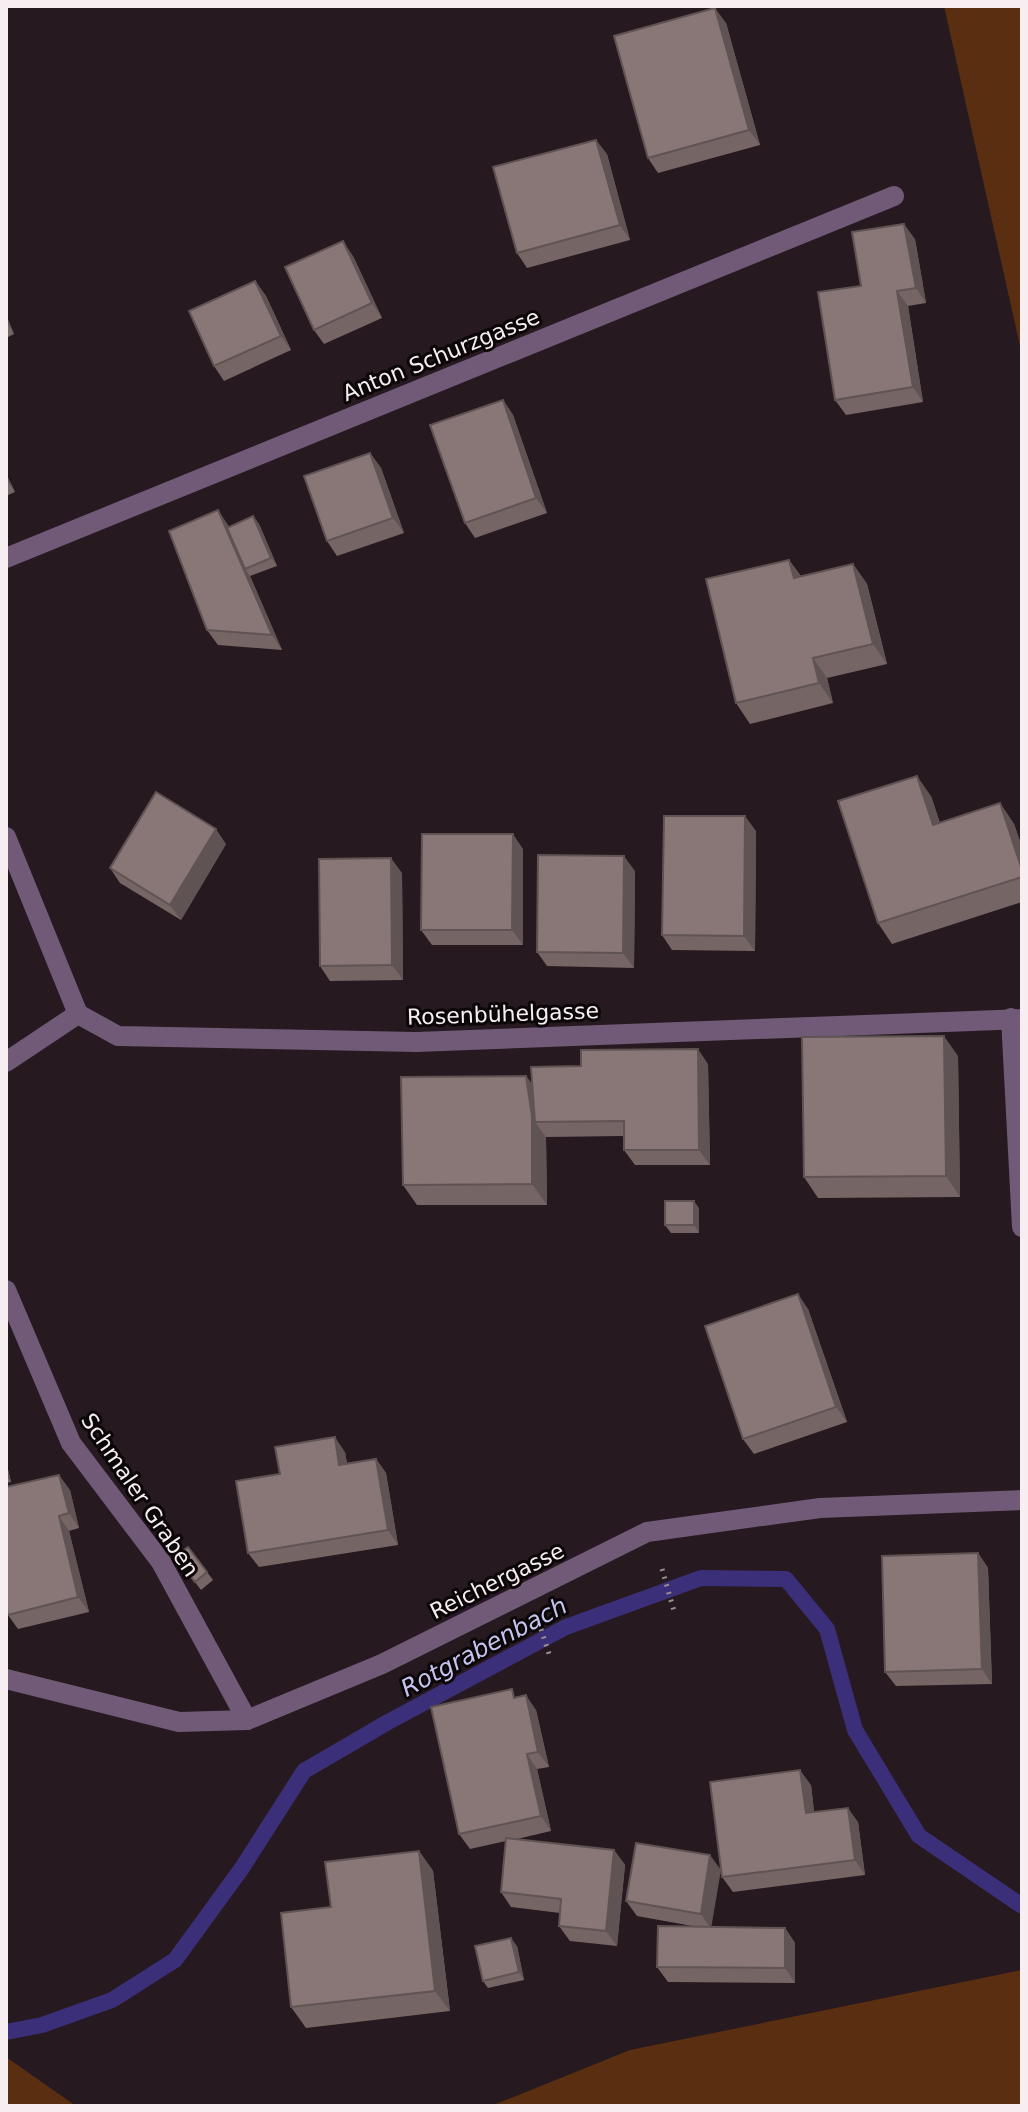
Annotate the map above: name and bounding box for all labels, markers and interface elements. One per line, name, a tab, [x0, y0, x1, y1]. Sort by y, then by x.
street label: Anton Schurzgasse	[339, 304, 543, 406]
street label: Rosenbühelgasse	[407, 998, 599, 1030]
street label: Schmaler Graben	[76, 1409, 204, 1581]
street label: Reichergasse	[426, 1538, 568, 1624]
water label: Rotgrabenbach	[396, 1591, 572, 1703]

